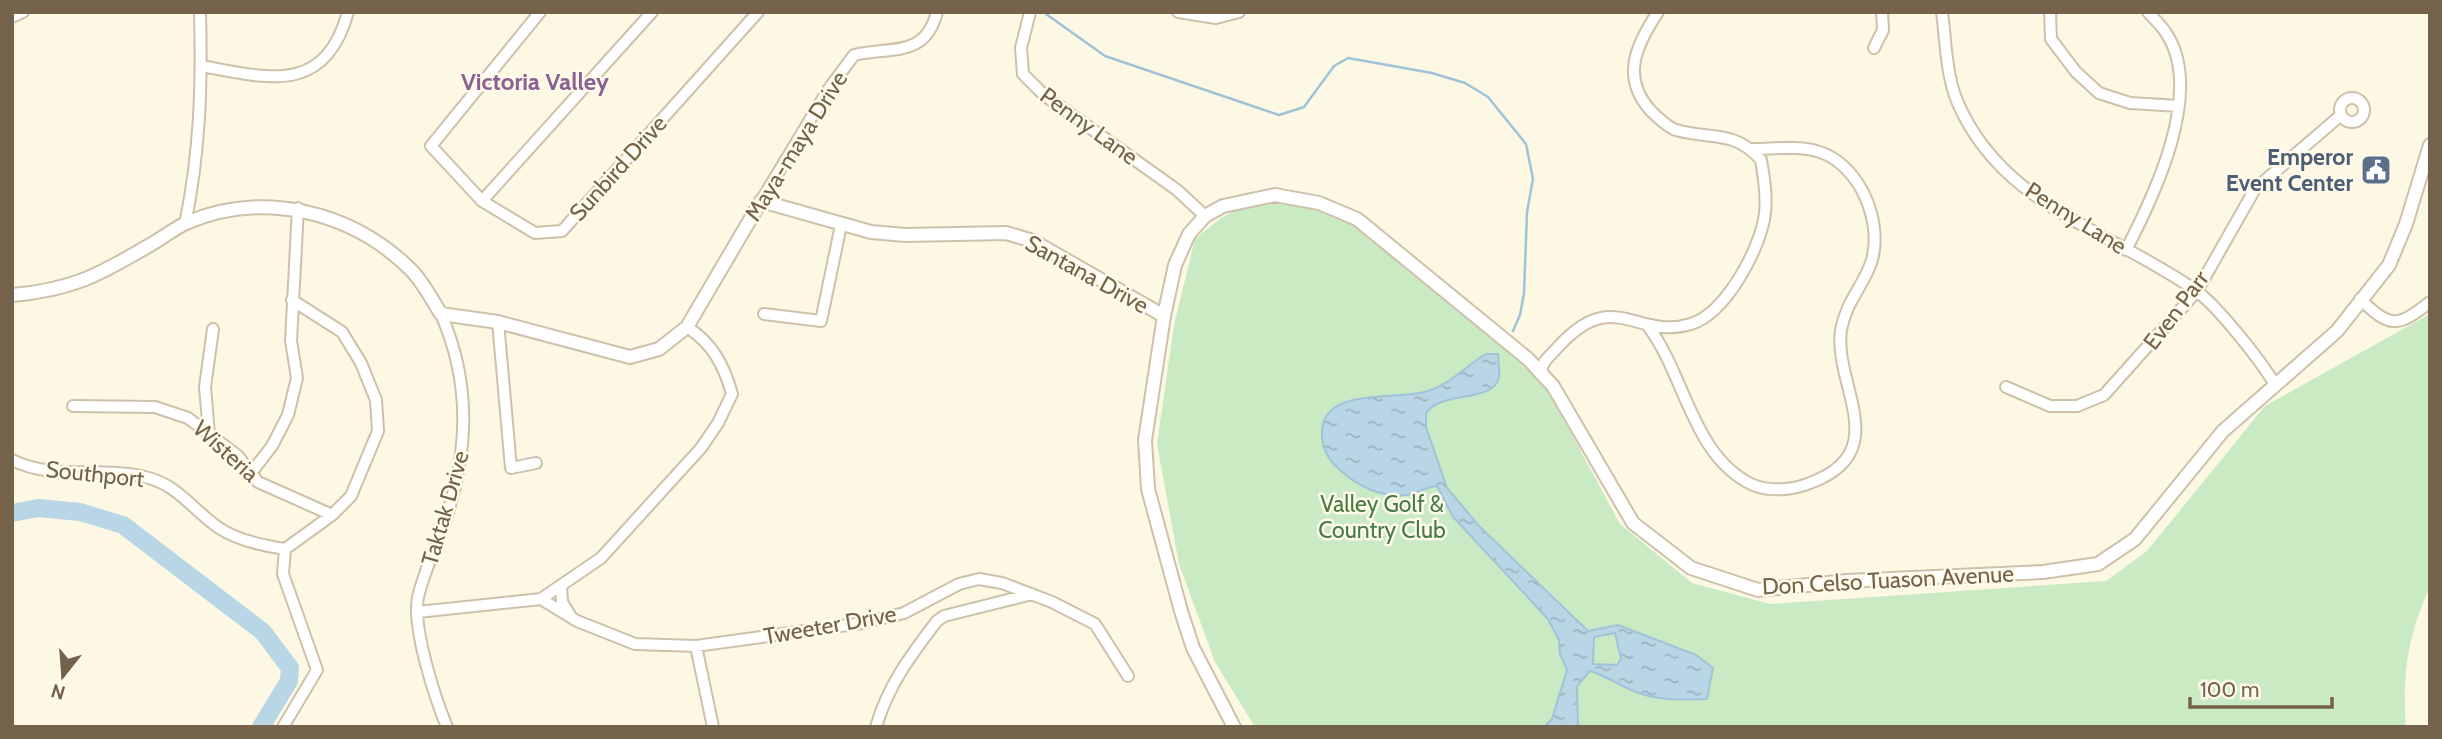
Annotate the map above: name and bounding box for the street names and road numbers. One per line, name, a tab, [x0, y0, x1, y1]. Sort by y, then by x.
street label: Maya-maya Drive	[739, 66, 853, 226]
street label: Penny Lane	[1035, 81, 1144, 171]
street label: Sunbird Drive	[563, 109, 673, 227]
street label: Penny Lane	[2020, 176, 2132, 260]
street label: Santana Drive	[1020, 229, 1154, 319]
street label: Even Parr	[2137, 264, 2215, 355]
street label: Wisteria	[187, 414, 265, 488]
street label: Taktak Drive	[415, 447, 475, 569]
street label: Southport	[44, 455, 146, 493]
street label: Don Celso Tuason Avenue	[1761, 559, 2015, 601]
street label: Tweeter Drive	[762, 600, 899, 650]

